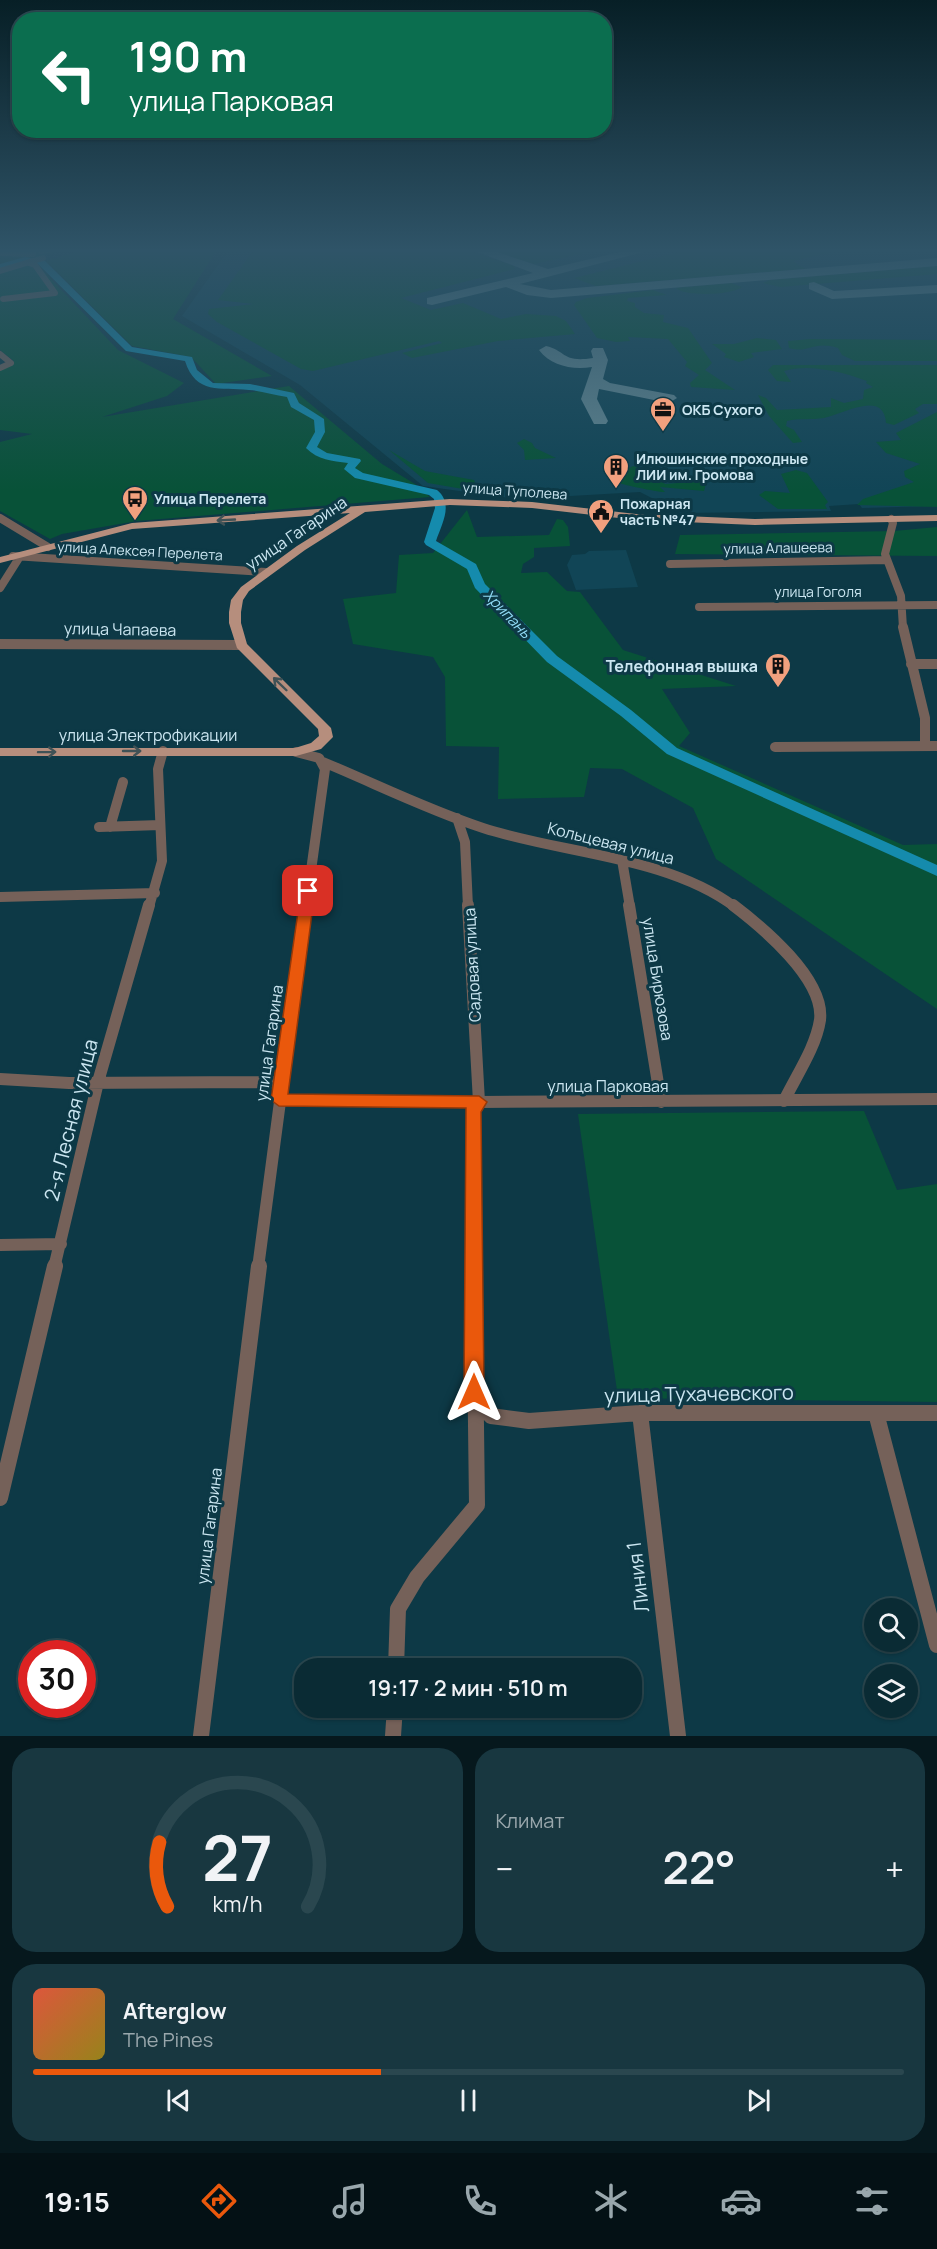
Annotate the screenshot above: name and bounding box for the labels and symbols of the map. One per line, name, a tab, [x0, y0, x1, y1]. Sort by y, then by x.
office icon: ОКБ Сухого	[648, 395, 678, 433]
place label: ОКБ Сухого	[682, 400, 763, 419]
place label: Илюшинские проходные ЛИИ им. Громова	[636, 449, 808, 484]
building icon: Илюшинские проходные ЛИИ им. Громова	[601, 452, 631, 490]
street label: улица Туполева	[462, 477, 568, 504]
bus stop icon: Улица Перелета	[120, 484, 150, 522]
place label: Улица Перелета	[154, 489, 266, 508]
street label: улица Гагарина	[241, 491, 351, 575]
place label: Пожарная часть №47	[620, 494, 694, 529]
public building icon: Пожарная часть №47	[586, 497, 616, 535]
one-way arrow	[217, 515, 237, 526]
street label: улица Алексея Перелета	[57, 537, 223, 564]
street label: улица Алашеева	[723, 537, 833, 558]
street label: улица Гоголя	[774, 582, 862, 601]
water label: Хрипань	[479, 585, 537, 643]
street label: улица Чапаева	[64, 617, 176, 641]
building icon: Телефонная вышка	[763, 651, 793, 689]
place label: Телефонная вышка	[606, 655, 758, 677]
one-way arrow	[272, 677, 287, 692]
street label: улица Электрофикации	[59, 724, 237, 746]
one-way arrow	[121, 745, 141, 757]
one-way arrow	[36, 746, 56, 758]
street label: Кольцевая улица	[545, 817, 677, 869]
pin	[282, 865, 333, 916]
street label: Садовая улица	[458, 907, 486, 1023]
street label: улица Бирюзова	[637, 916, 679, 1042]
street label: улица Гагарина	[250, 983, 288, 1103]
street label: 2-я Лесная улица	[37, 1036, 104, 1204]
street label: улица Парковая	[547, 1075, 669, 1097]
position arrow	[442, 1360, 506, 1424]
street label: улица Тухачевского	[604, 1378, 794, 1409]
street label: улица Гагарина	[191, 1466, 227, 1586]
street label: Линия 1	[620, 1540, 655, 1614]
speed limit sign: 30	[18, 1640, 96, 1718]

